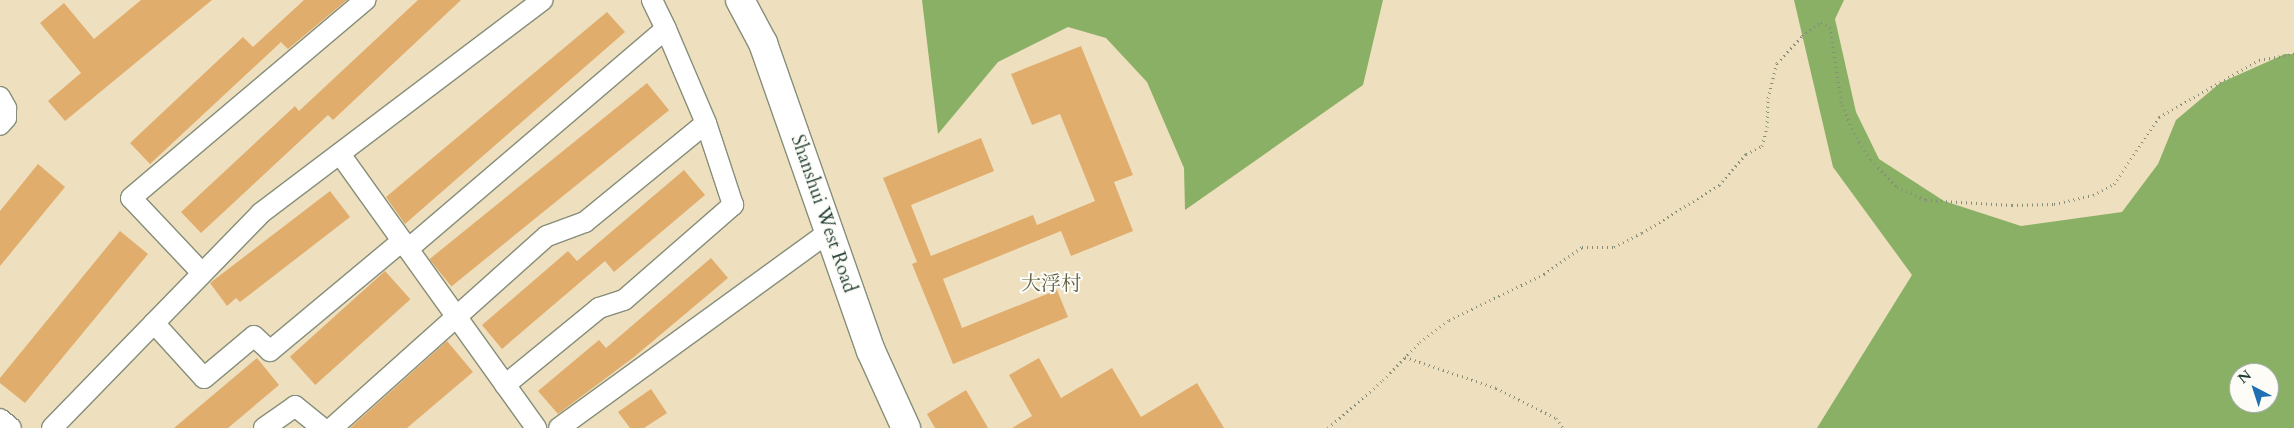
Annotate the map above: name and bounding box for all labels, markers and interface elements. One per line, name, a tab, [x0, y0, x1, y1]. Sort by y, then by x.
street label: Shanshui West Road	[785, 132, 861, 296]
district label: 大浮村	[1021, 271, 1081, 295]
north arrow	[2229, 363, 2279, 413]
text: N	[2234, 366, 2255, 388]

